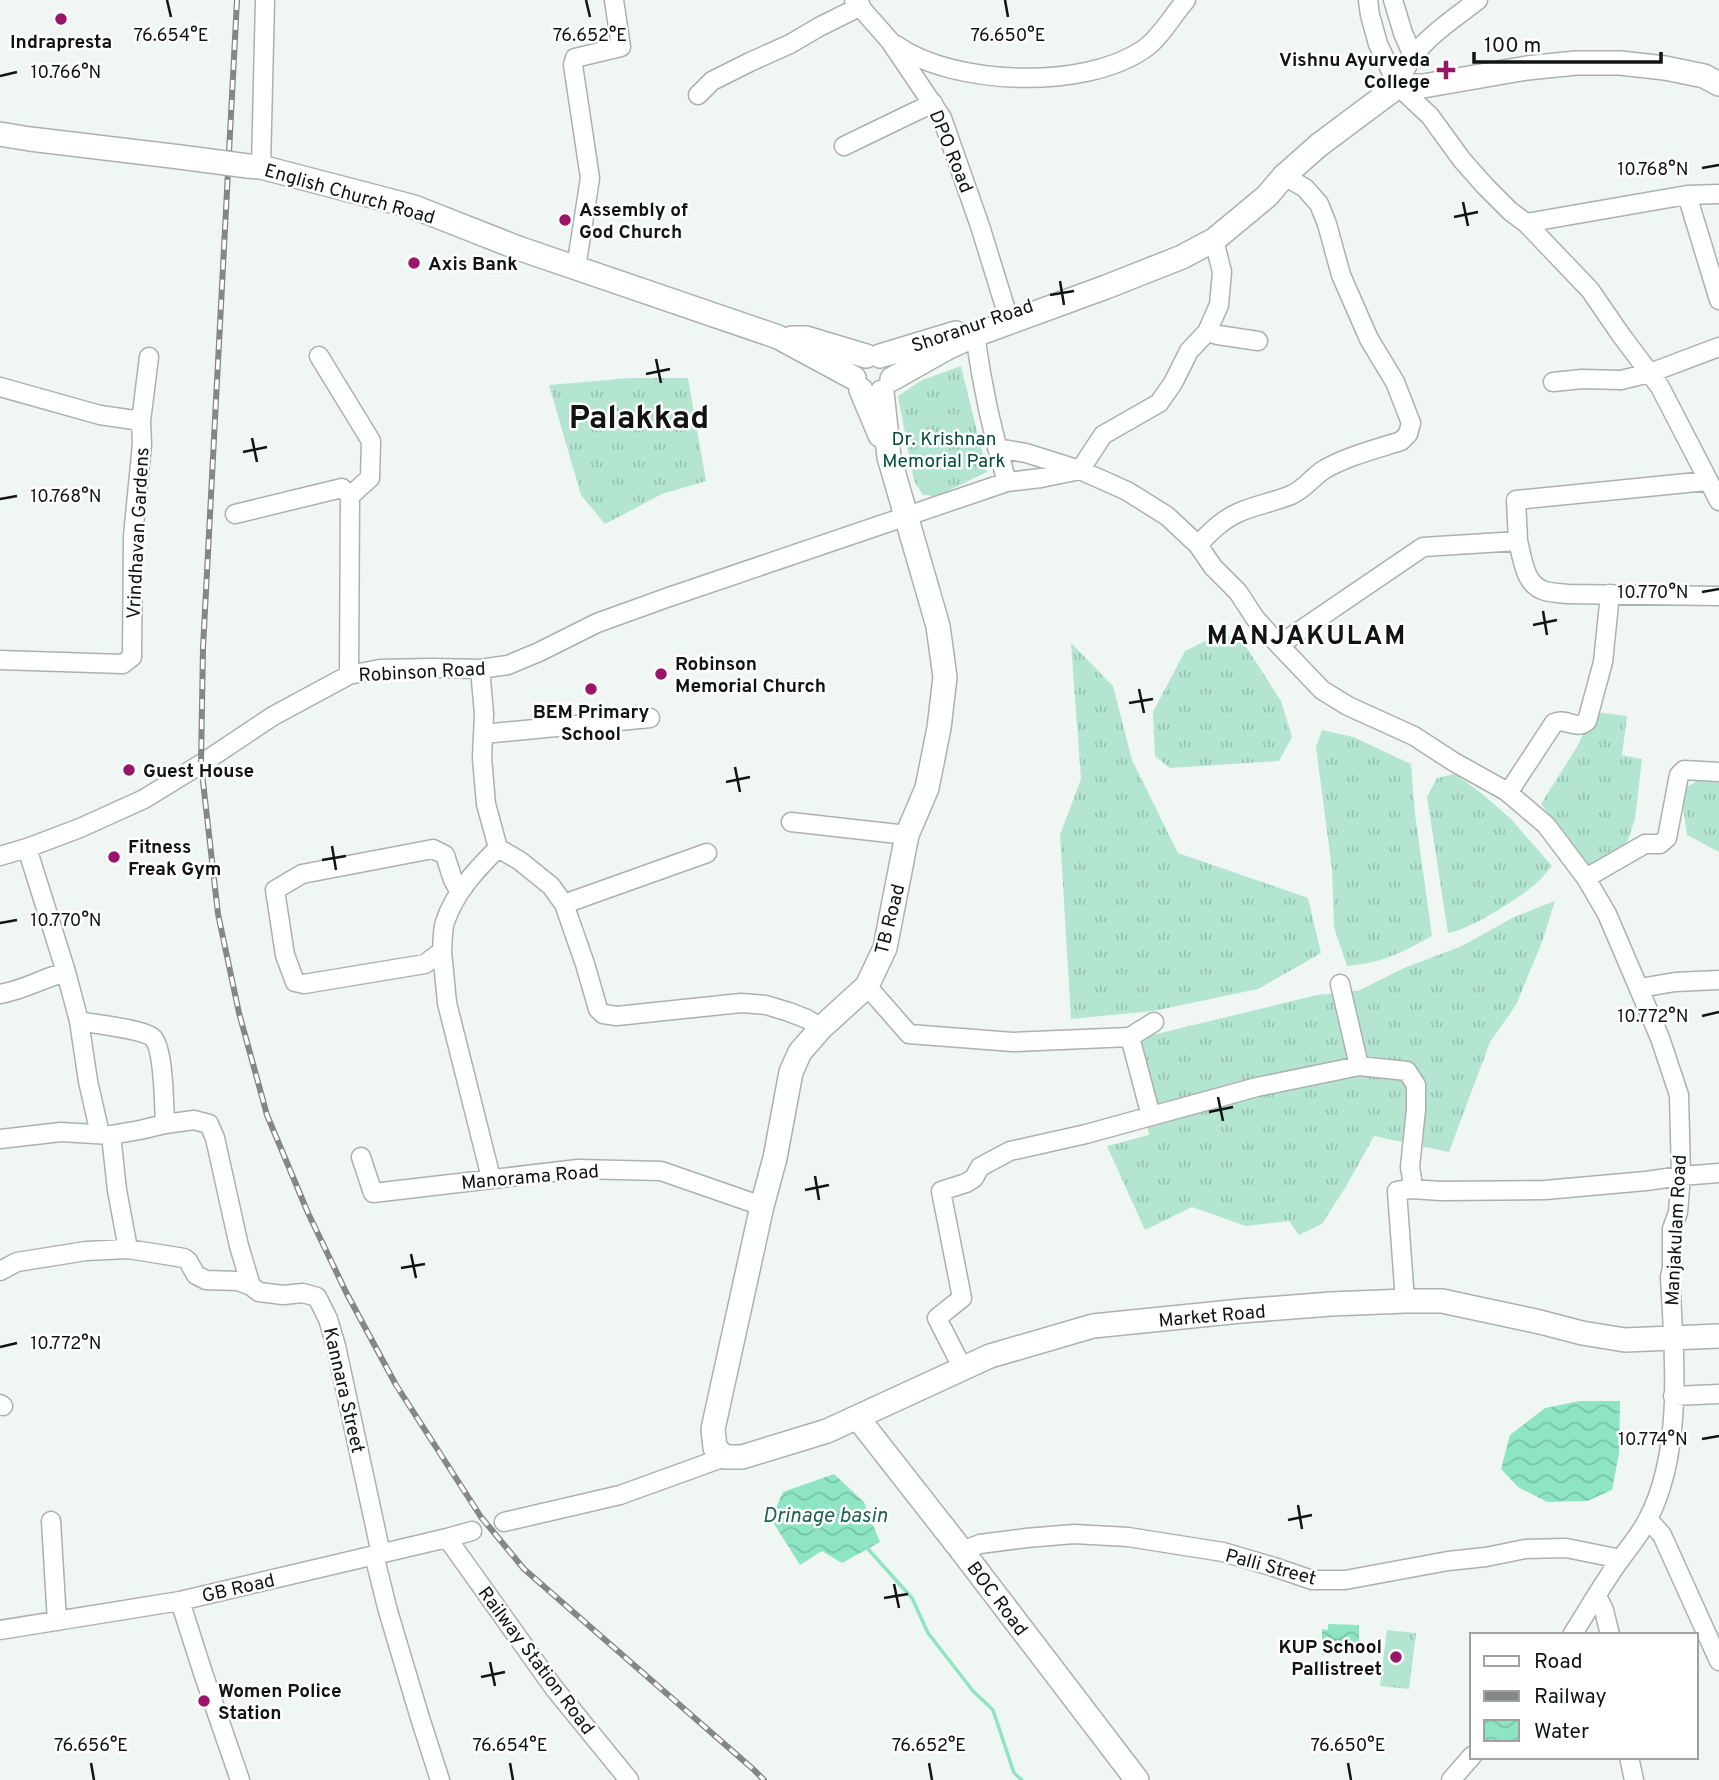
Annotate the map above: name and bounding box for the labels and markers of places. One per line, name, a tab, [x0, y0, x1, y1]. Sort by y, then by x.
marker: Indrapresta	[53, 11, 69, 27]
place label: Indrapresta	[10, 31, 112, 55]
place label: Vishnu Ayurveda College	[1279, 49, 1430, 95]
marker: Vishnu Ayurveda College	[1436, 60, 1456, 80]
place label: Assembly of God Church	[579, 199, 688, 245]
marker: Assembly of God Church	[557, 212, 573, 228]
place label: Axis Bank	[428, 253, 518, 277]
marker: Axis Bank	[406, 255, 422, 271]
place label: Robinson Memorial Church	[675, 653, 826, 699]
marker: Robinson Memorial Church	[653, 666, 669, 682]
marker: BEM Primary School	[583, 681, 599, 697]
place label: BEM Primary School	[533, 701, 649, 747]
place label: Guest House	[143, 760, 254, 784]
marker: Guest House	[121, 762, 137, 778]
place label: Fitness Freak Gym	[128, 836, 221, 882]
marker: Fitness Freak Gym	[106, 849, 122, 865]
place label: KUP School Pallistreet	[1279, 1636, 1382, 1682]
marker: KUP School Pallistreet	[1388, 1649, 1404, 1665]
place label: Women Police Station	[218, 1680, 342, 1726]
marker: Women Police Station	[196, 1693, 212, 1709]

